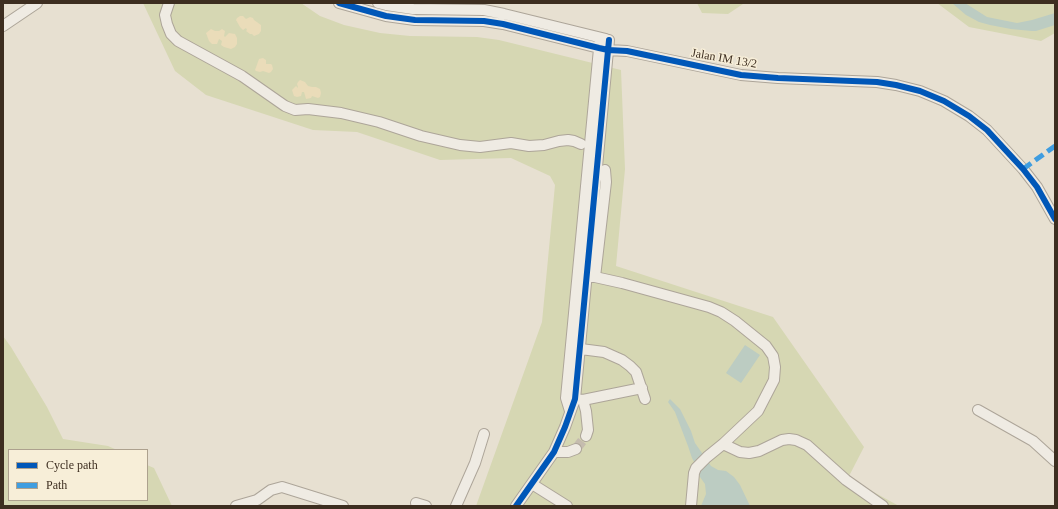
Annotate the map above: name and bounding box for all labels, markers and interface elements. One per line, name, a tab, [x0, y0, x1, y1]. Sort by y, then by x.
street label: Jalan IM 13/2	[690, 46, 758, 72]
legend	[8, 449, 148, 501]
text: Cycle path	[46, 458, 98, 472]
text: Path	[46, 478, 67, 492]

